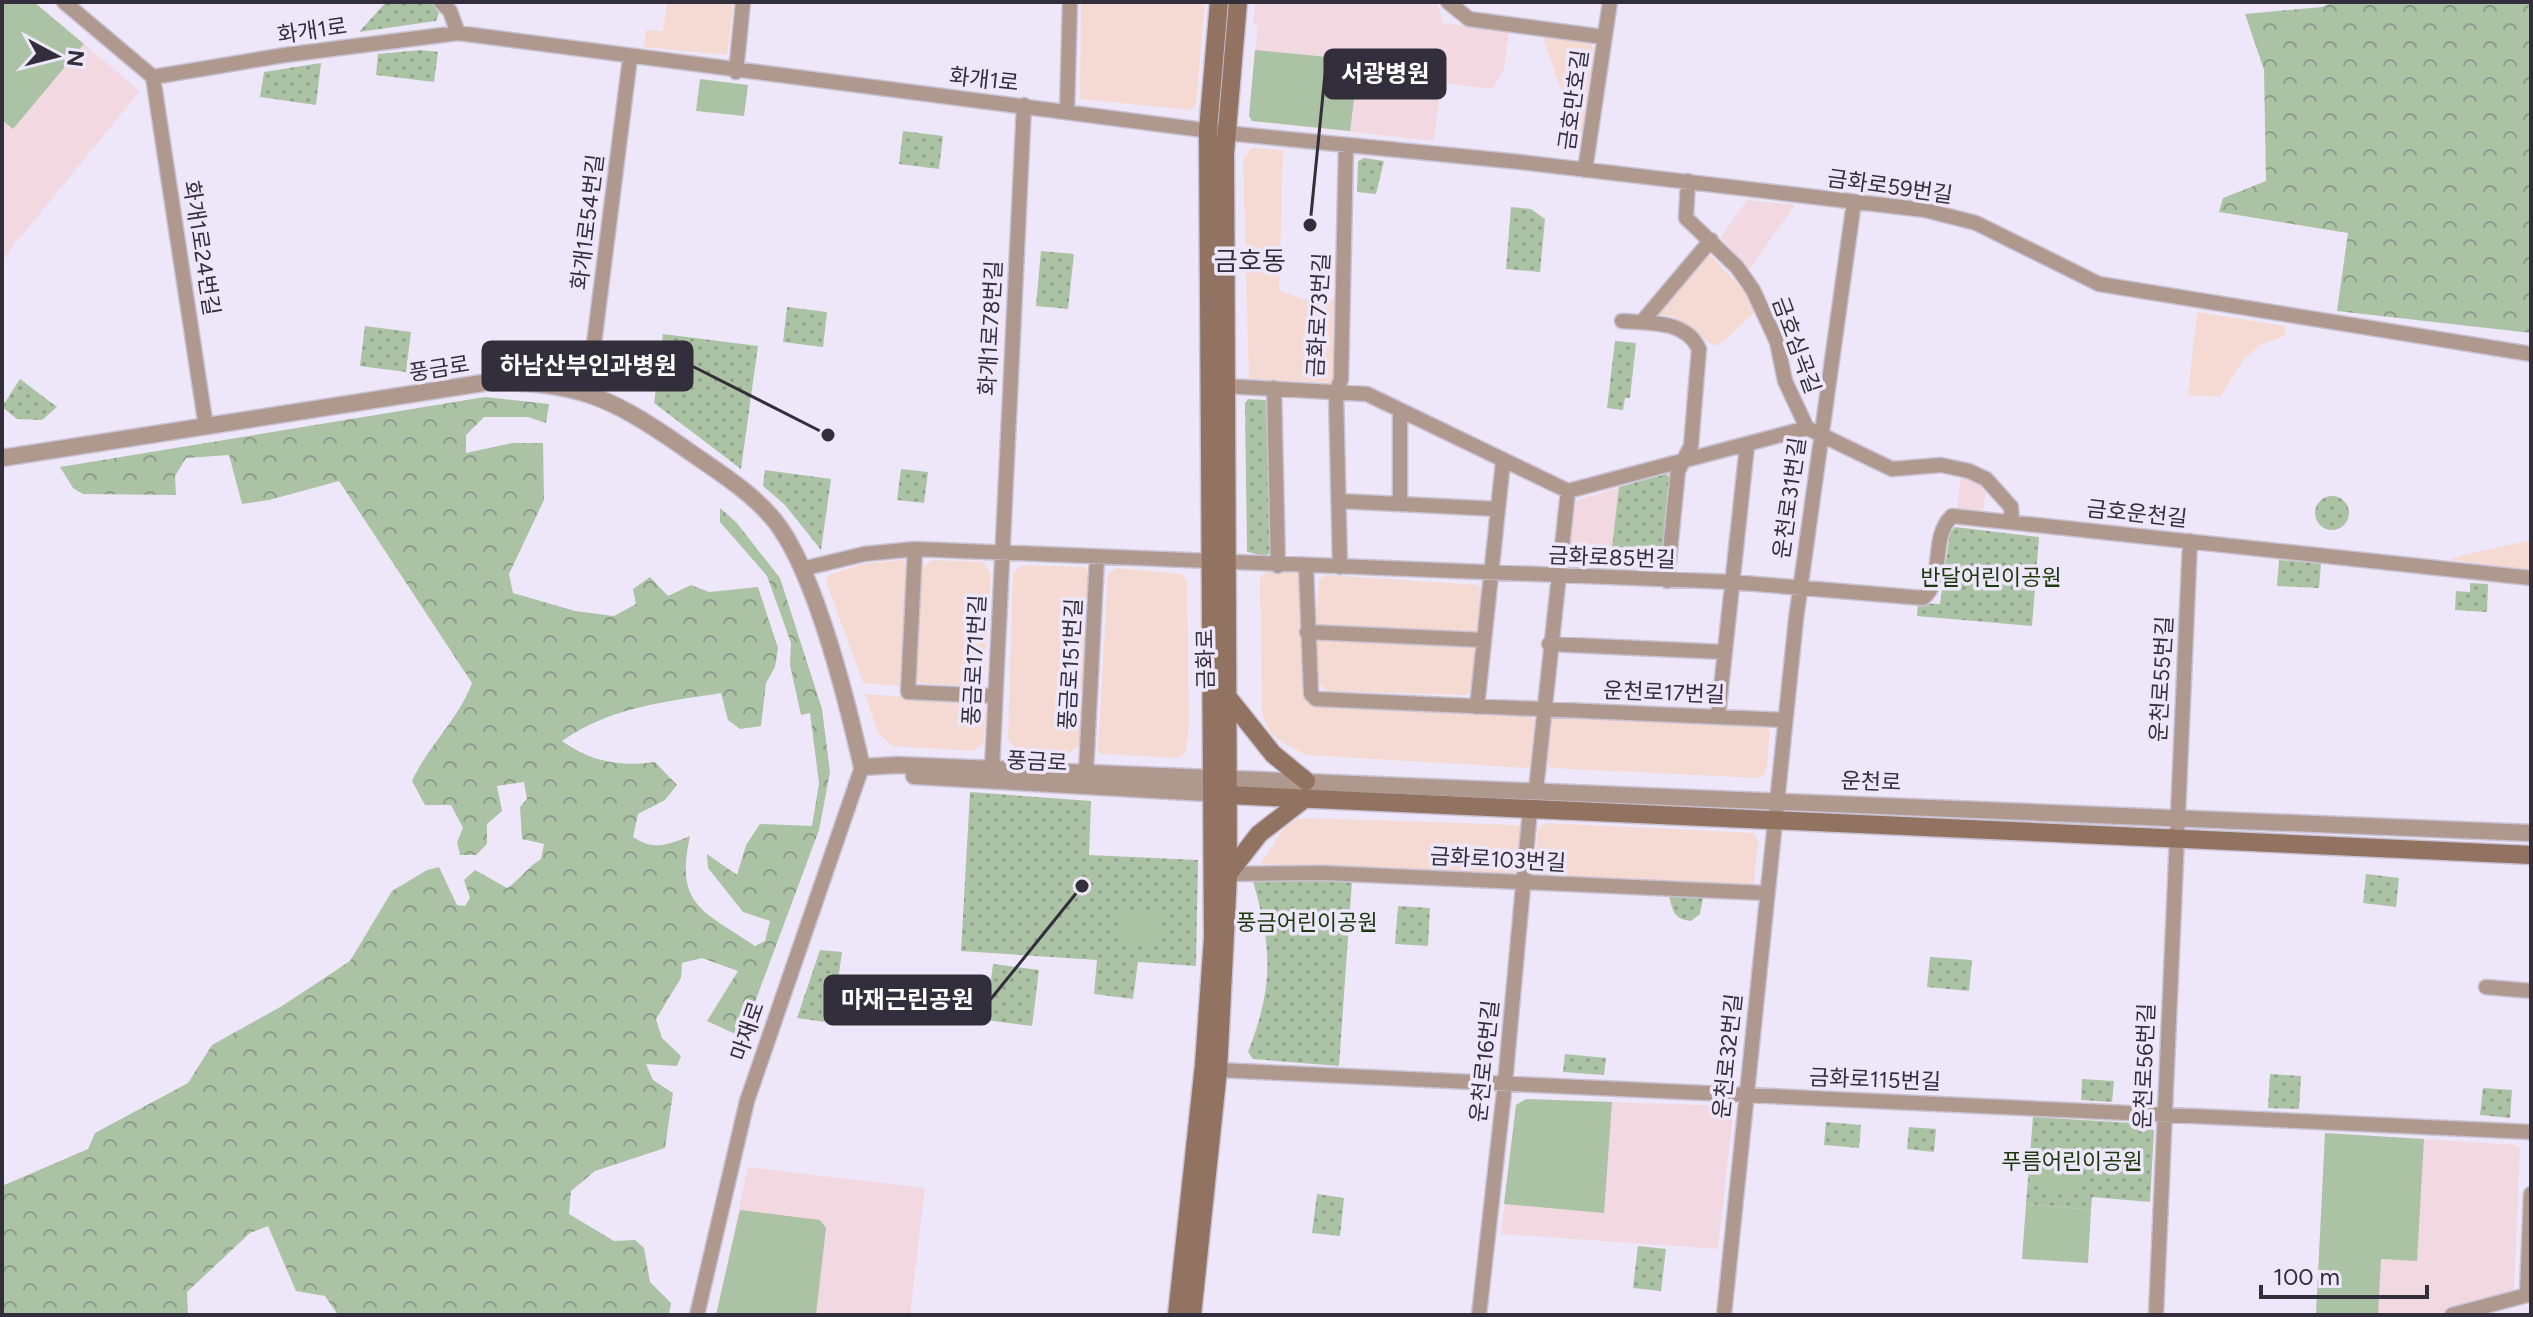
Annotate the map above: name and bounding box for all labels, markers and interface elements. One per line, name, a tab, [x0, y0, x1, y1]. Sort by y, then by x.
street label: 화개1로	[276, 12, 349, 49]
north arrow	[16, 16, 96, 96]
text: N	[61, 48, 90, 68]
street label: 금호만호길	[1553, 48, 1594, 152]
callout: 서광병원	[1325, 50, 1445, 98]
text: 서광병원	[1341, 59, 1429, 88]
street label: 화개1로	[948, 62, 1020, 97]
street label: 화개1로54번길	[566, 153, 609, 292]
street label: 금화로59번길	[1826, 164, 1954, 209]
street label: 화개1로24번길	[178, 179, 225, 317]
district label: 금호동	[1214, 245, 1286, 277]
street label: 금화로73번길	[1302, 252, 1335, 378]
street label: 화개1로78번길	[973, 260, 1008, 396]
street label: 금호심곡길	[1767, 293, 1827, 397]
callout: 하남산부인과병원	[483, 342, 692, 390]
street label: 풍금로	[407, 350, 471, 387]
text: 하남산부인과병원	[500, 351, 676, 380]
street label: 운천로31번길	[1768, 436, 1811, 560]
street label: 금호운천길	[2085, 495, 2189, 532]
street label: 금화로85번길	[1548, 542, 1676, 573]
park label: 반달어린이공원	[1920, 564, 2062, 591]
street label: 풍금로171번길	[958, 594, 991, 726]
street label: 풍금로151번길	[1054, 597, 1087, 731]
street label: 운천로55번길	[2145, 615, 2178, 743]
street label: 금화로	[1191, 628, 1220, 690]
street label: 운천로17번길	[1602, 677, 1725, 708]
street label: 풍금로	[1006, 746, 1068, 777]
street label: 운천로	[1840, 767, 1902, 796]
street label: 금화로103번길	[1429, 842, 1567, 877]
park label: 풍금어린이공원	[1236, 909, 1378, 936]
callout: 마재근린공원	[825, 976, 990, 1024]
text: 마재근린공원	[841, 985, 973, 1014]
street label: 운천로32번길	[1708, 992, 1747, 1120]
street label: 마재로	[725, 998, 770, 1064]
street label: 운천로16번길	[1465, 999, 1504, 1124]
street label: 운천로56번길	[2129, 1002, 2160, 1130]
street label: 금화로115번길	[1809, 1064, 1941, 1095]
park label: 푸름어린이공원	[2001, 1148, 2143, 1175]
scale bar	[2261, 1249, 2427, 1299]
text: 100 m	[2273, 1262, 2340, 1291]

